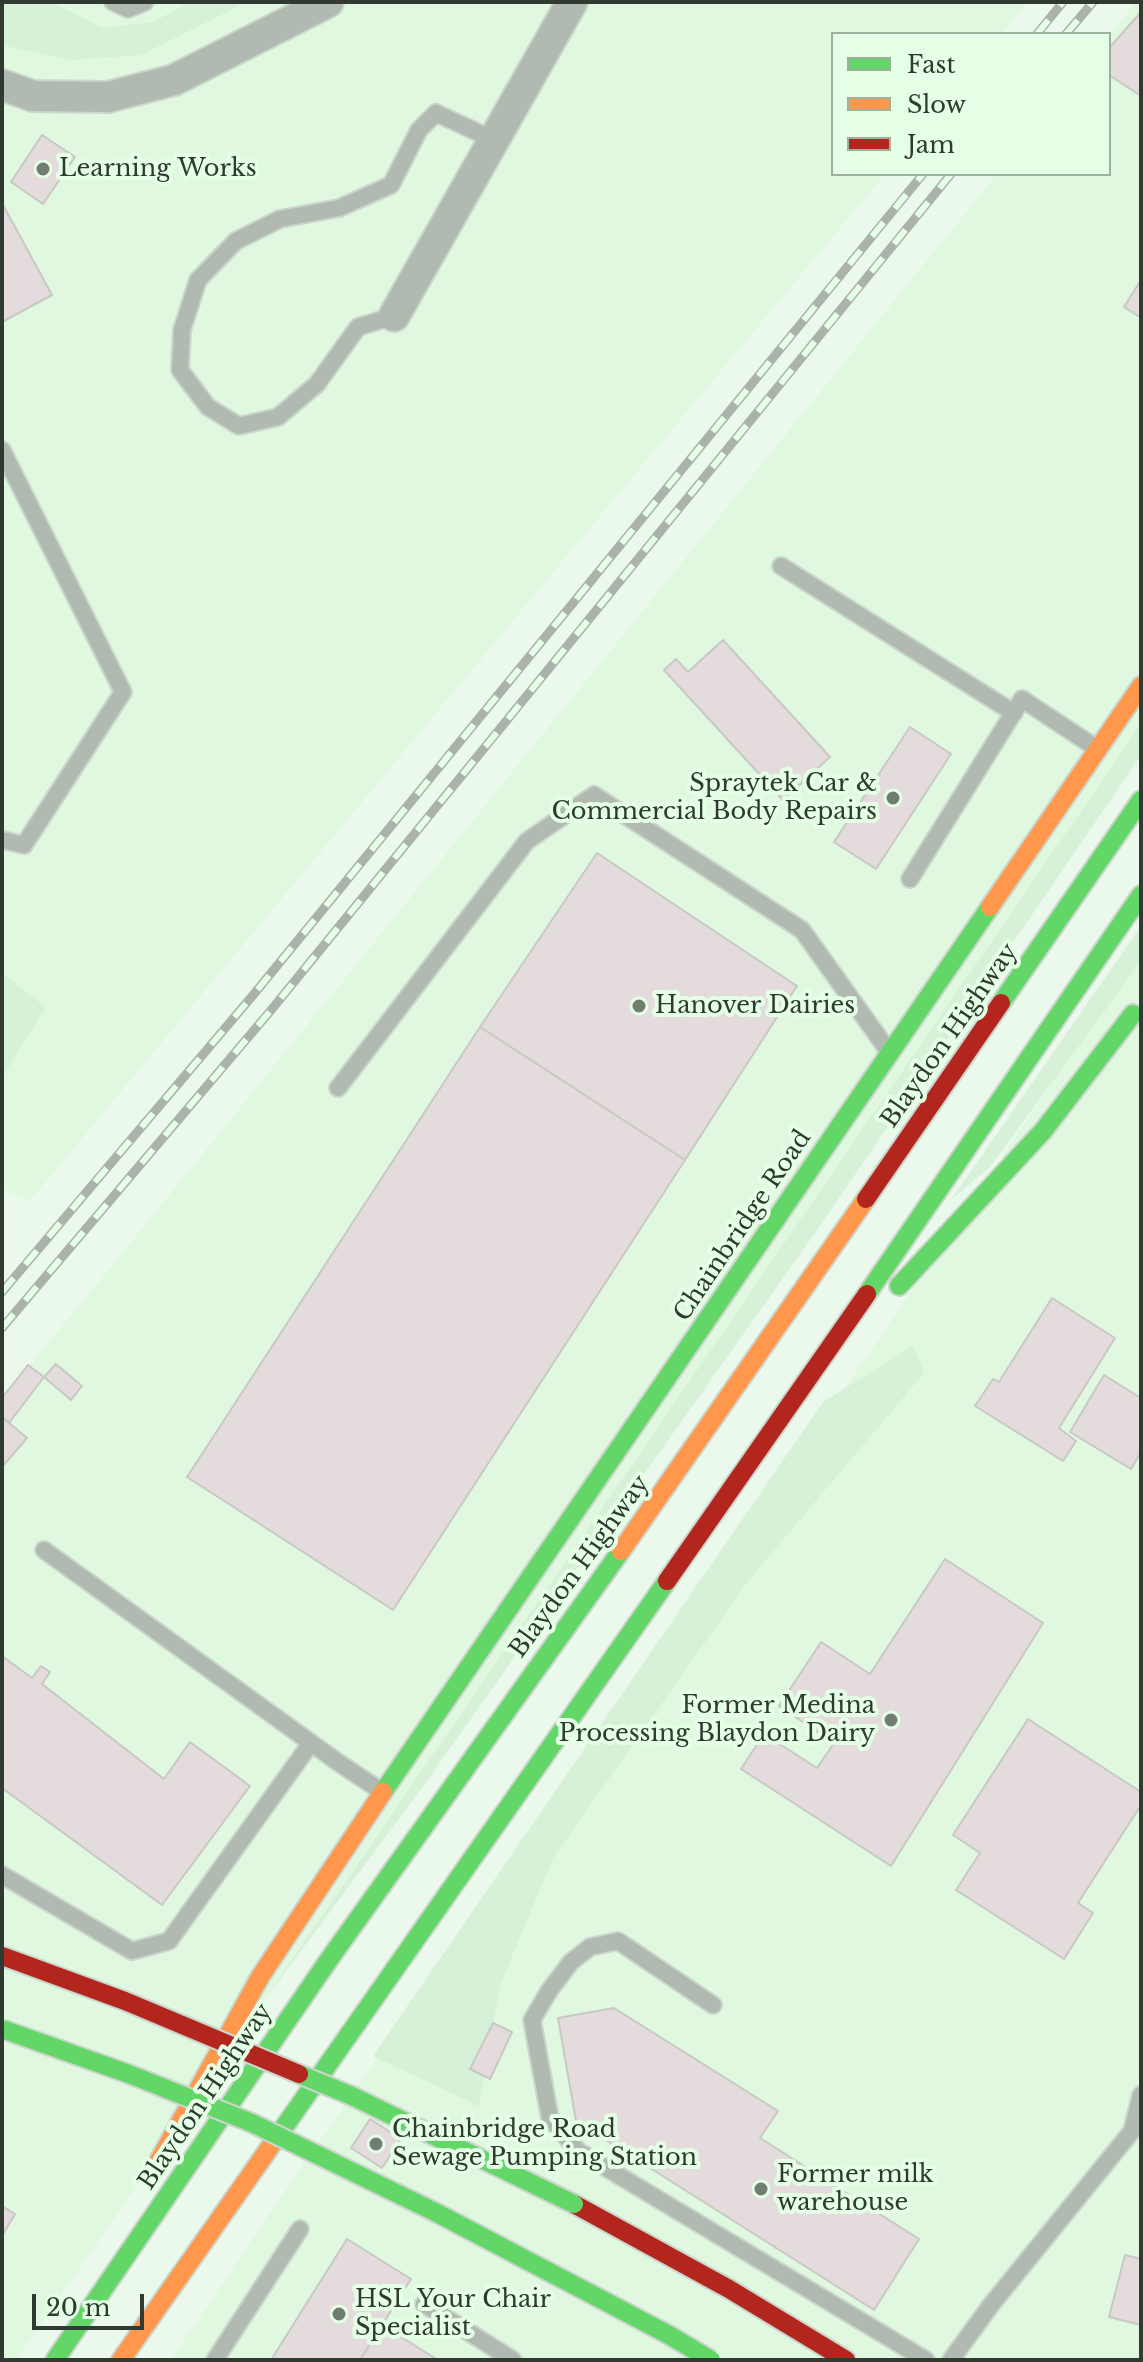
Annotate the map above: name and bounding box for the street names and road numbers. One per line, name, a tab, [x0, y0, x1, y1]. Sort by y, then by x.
street label: Blaydon Highway	[876, 938, 1024, 1134]
street label: Chainbridge Road	[668, 1125, 818, 1327]
street label: Blaydon Highway	[504, 1470, 656, 1664]
street label: Blaydon Highway	[133, 1998, 279, 2196]

